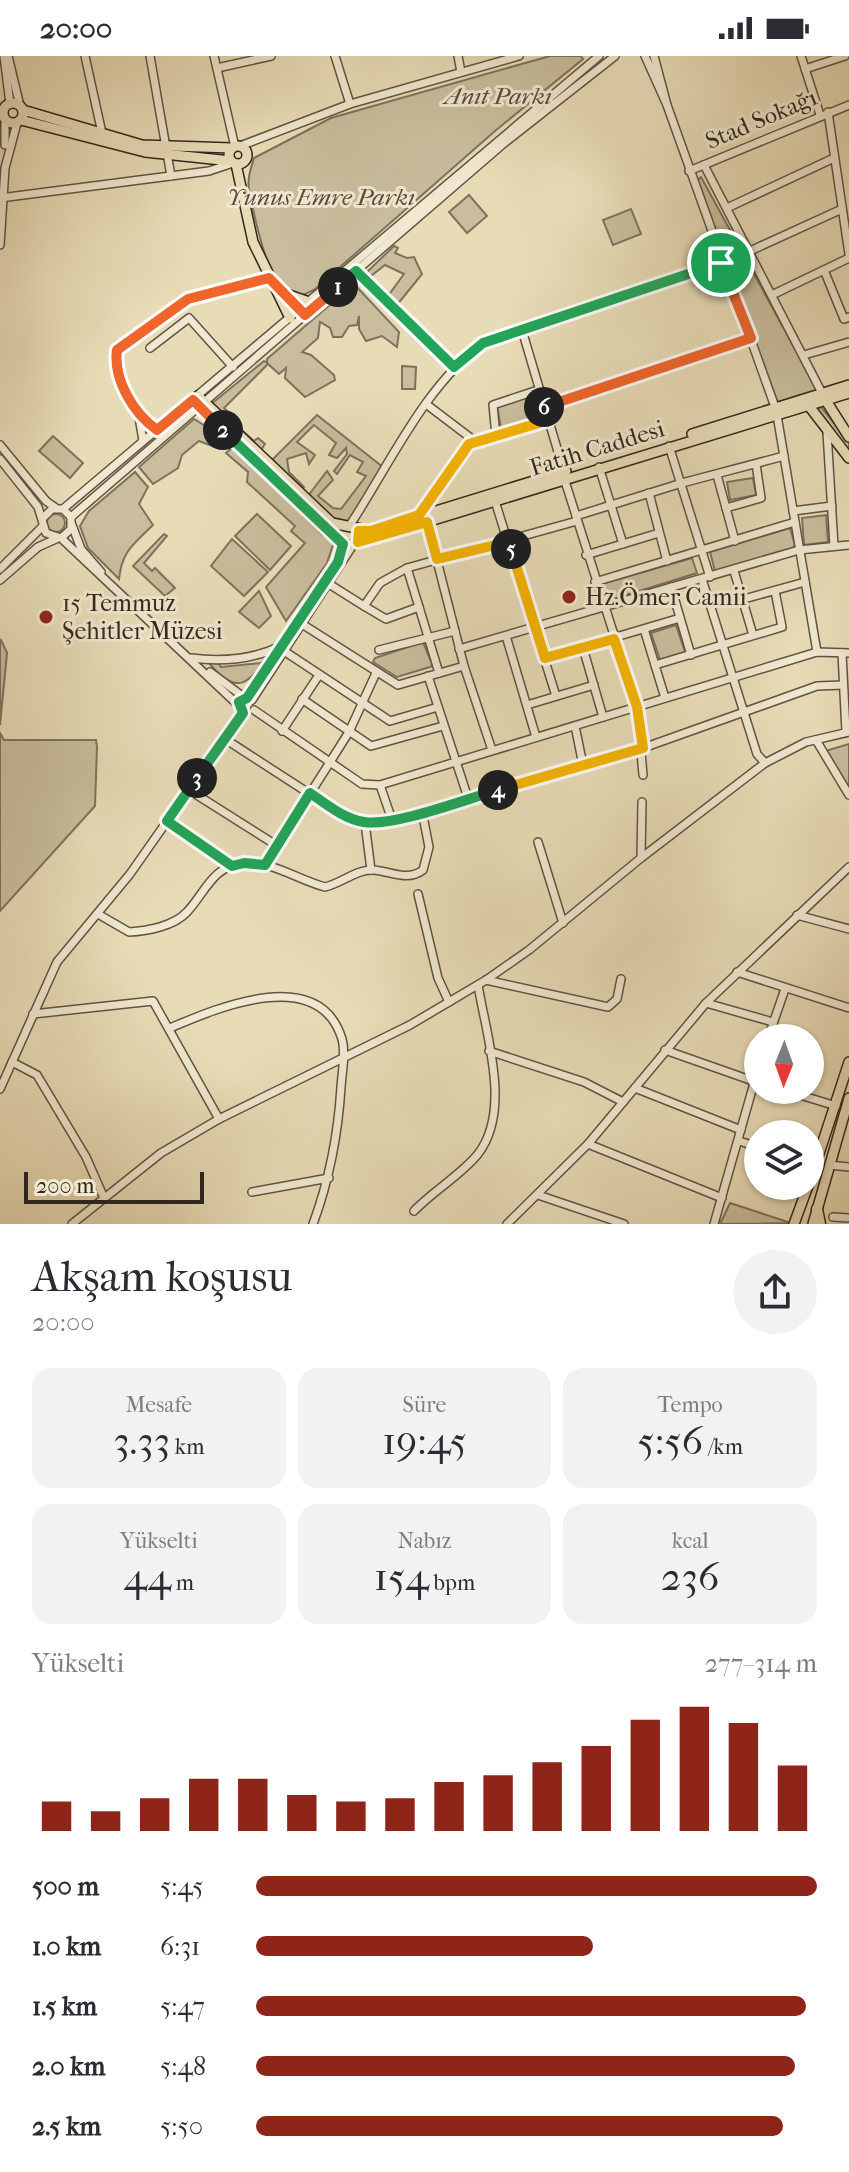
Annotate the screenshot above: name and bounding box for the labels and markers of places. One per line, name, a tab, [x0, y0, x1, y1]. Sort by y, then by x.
pin	[687, 229, 755, 297]
pin: 1	[318, 267, 358, 307]
pin: 6	[524, 387, 564, 427]
pin: 2	[203, 410, 243, 450]
pin: 5	[491, 529, 531, 569]
place label: Hz.Ömer Camii	[585, 582, 747, 611]
marker: Hz.Ömer Camii	[560, 588, 578, 606]
place label: 15 Temmuz Şehitler Müzesi	[62, 589, 223, 645]
marker: 15 Temmuz Şehitler Müzesi	[37, 608, 55, 626]
pin: 3	[177, 758, 217, 798]
pin: 4	[478, 770, 518, 810]

